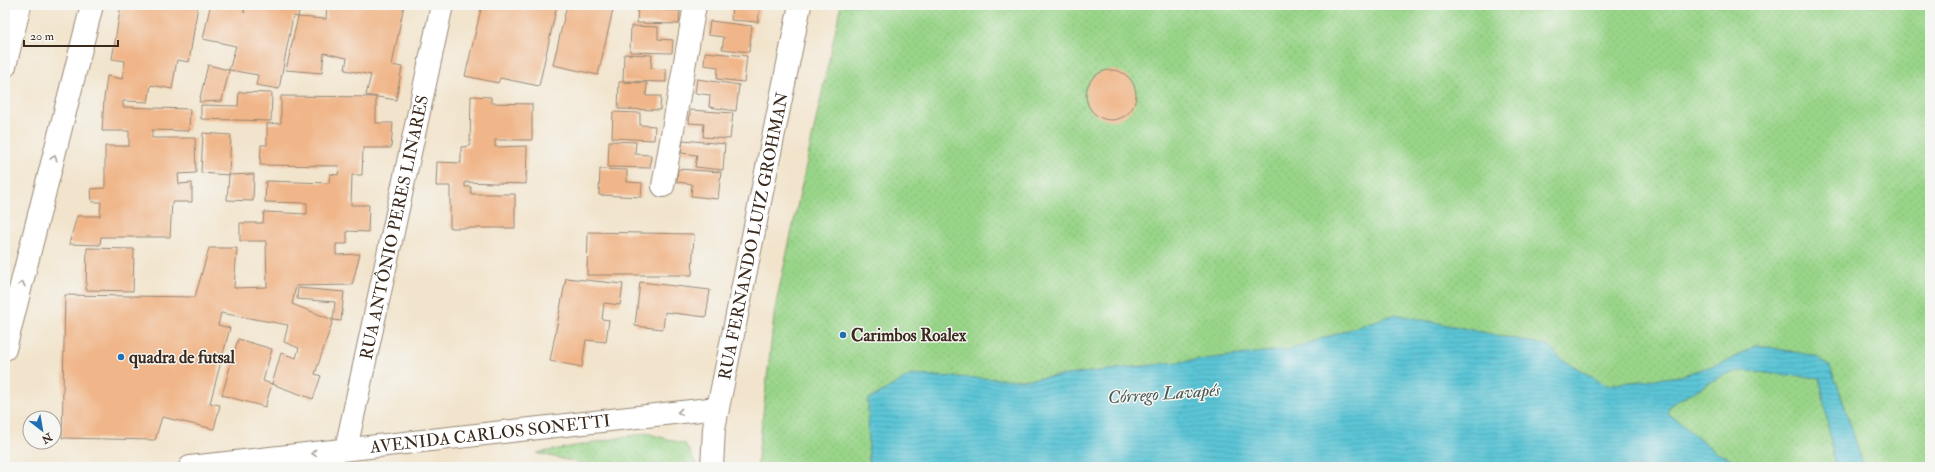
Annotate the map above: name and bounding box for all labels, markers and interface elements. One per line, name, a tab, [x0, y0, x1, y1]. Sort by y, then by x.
scale bar	[24, 22, 118, 48]
text: 20 m	[30, 29, 55, 44]
street label: RUA FERNANDO LUIZ GROHMAN	[713, 90, 793, 382]
street label: RUA ANTÔNIO PERES LINARES	[355, 93, 433, 361]
one-way arrow	[49, 155, 57, 161]
one-way arrow	[17, 281, 25, 287]
place label: Carimbos Roalex	[851, 325, 967, 346]
marker: Carimbos Roalex	[838, 330, 848, 340]
place label: quadra de futsal	[129, 347, 236, 369]
marker: quadra de futsal	[116, 352, 126, 362]
water label: Córrego Lavapés	[1107, 379, 1222, 409]
one-way arrow	[676, 407, 683, 416]
north arrow	[22, 410, 62, 450]
street label: AVENIDA CARLOS SONETTI	[368, 410, 612, 457]
text: N	[38, 430, 55, 447]
one-way arrow	[311, 448, 317, 457]

